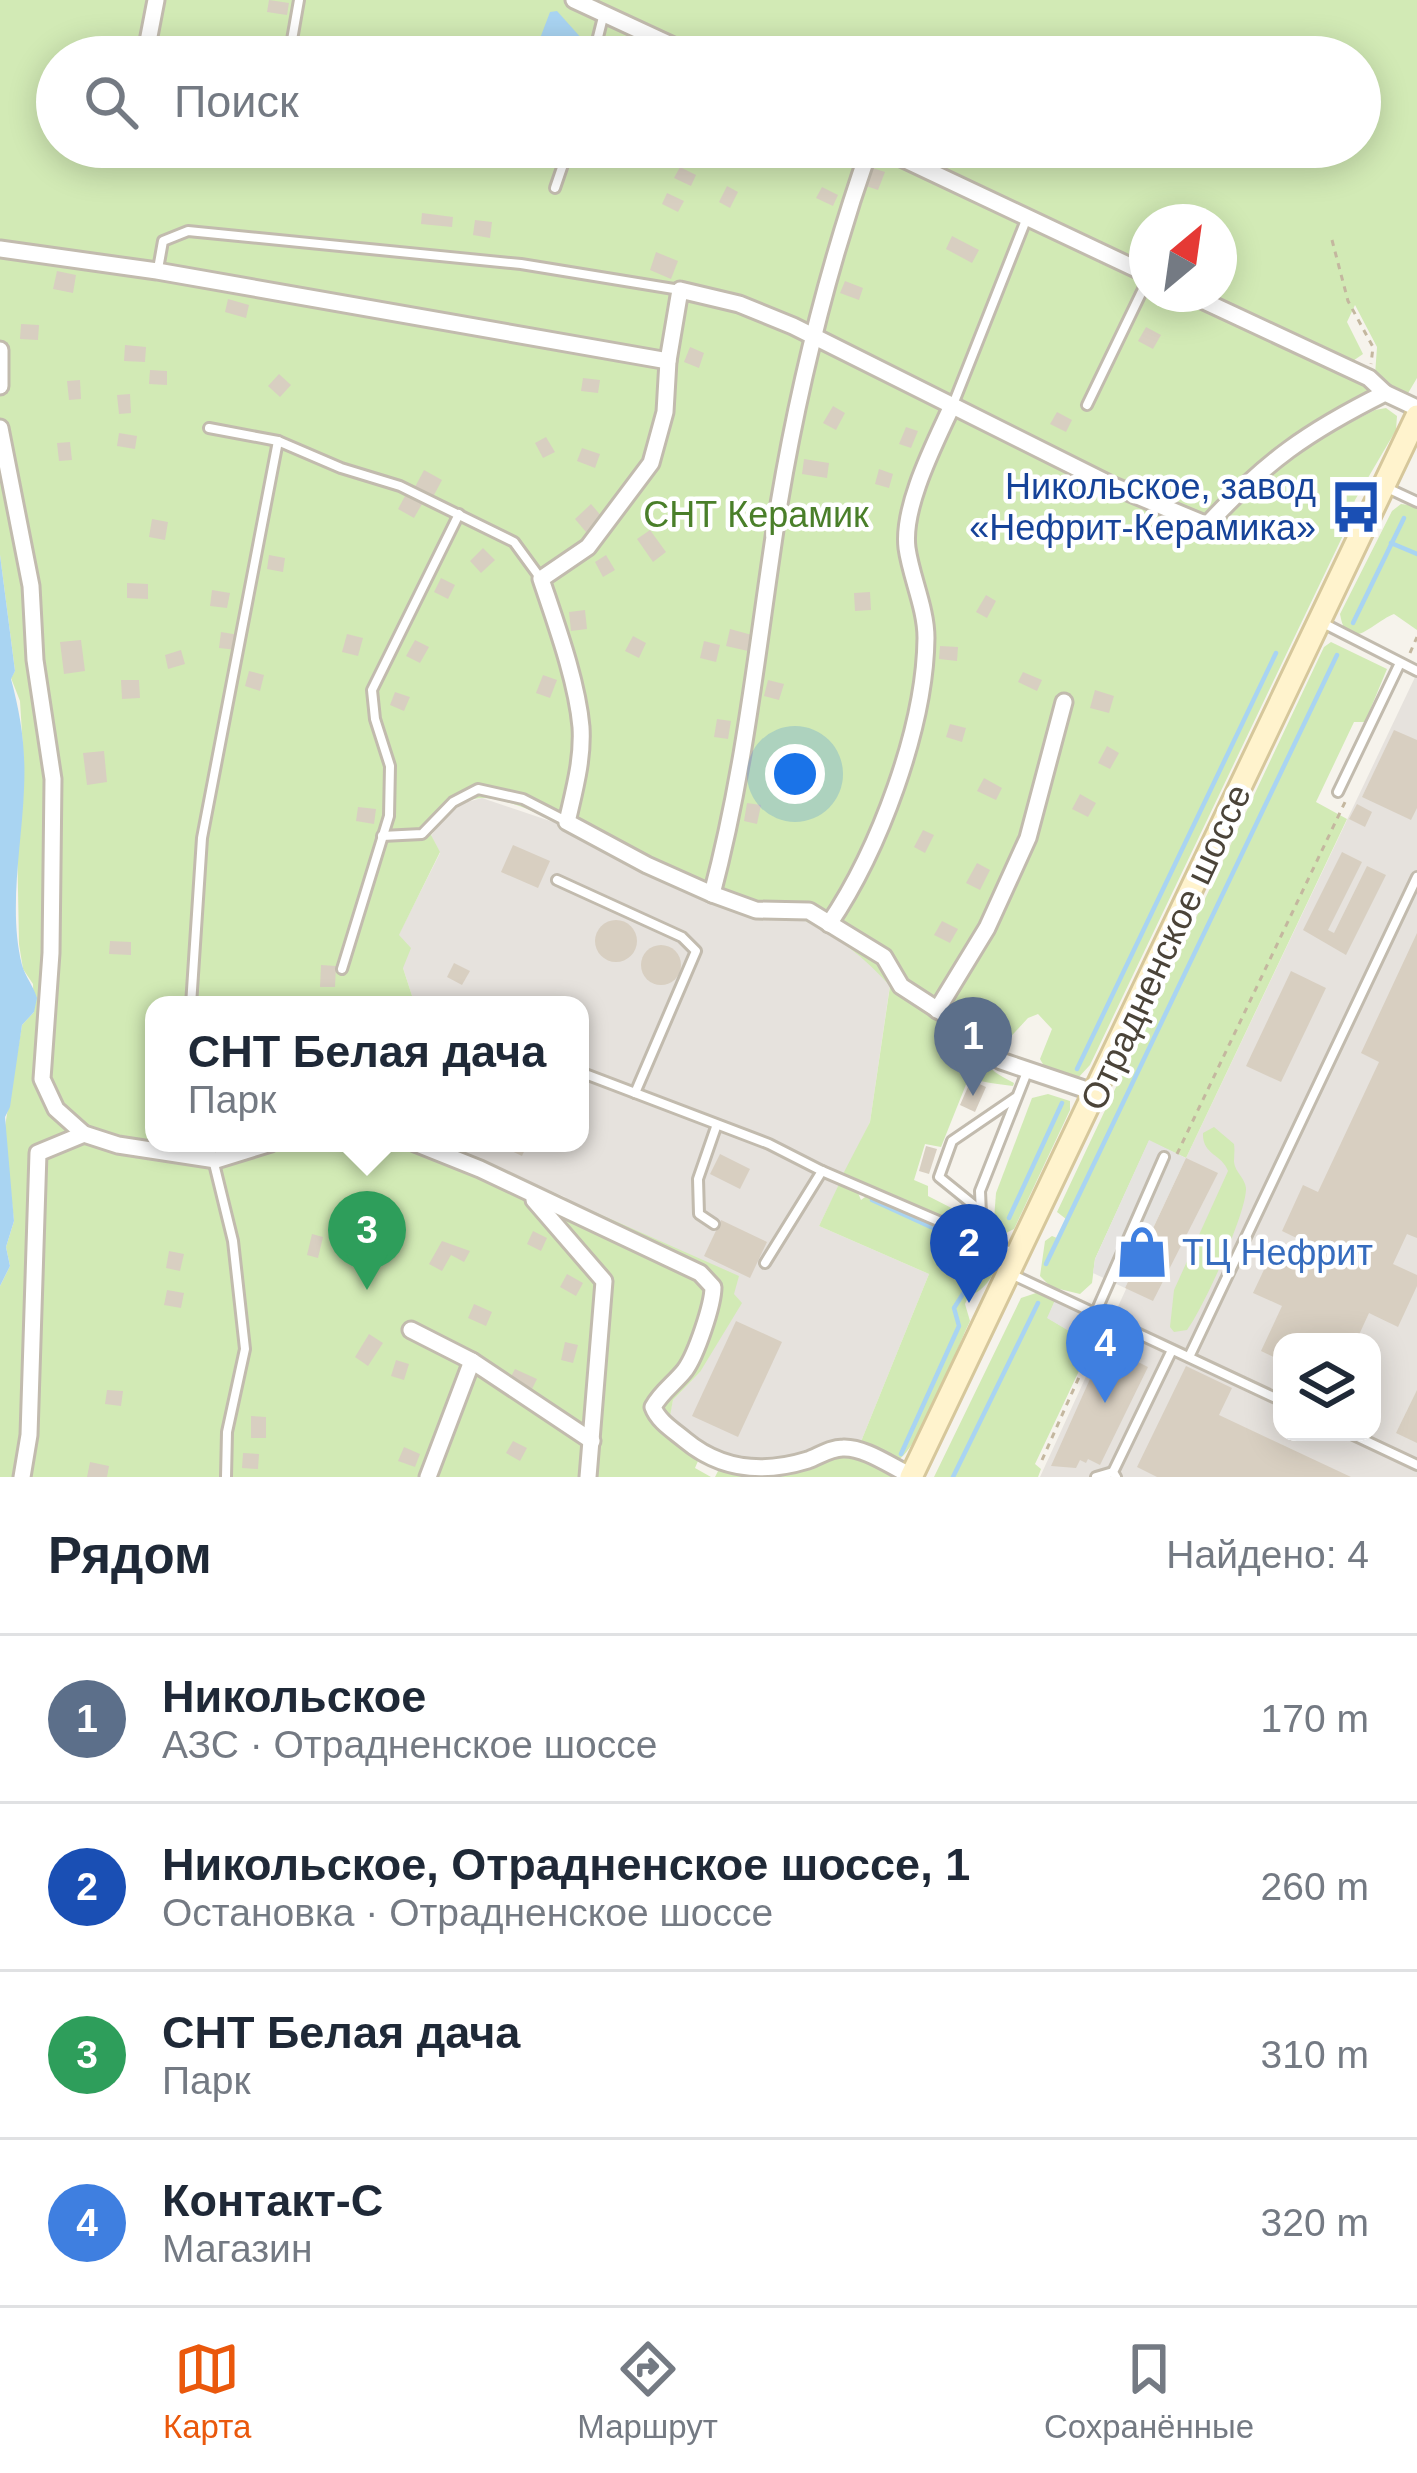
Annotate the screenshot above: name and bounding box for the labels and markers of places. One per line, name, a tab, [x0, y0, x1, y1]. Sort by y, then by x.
place label: Никольское, завод «Нефрит-Керамика»	[969, 466, 1316, 548]
bus stop icon: Никольское, завод «Нефрит-Керамика»	[1327, 478, 1385, 536]
pin: 1	[934, 997, 1012, 1096]
pin: 3	[328, 1191, 406, 1290]
pin: 2	[930, 1204, 1008, 1303]
shop icon: ТЦ Нефрит	[1113, 1223, 1171, 1281]
place label: ТЦ Нефрит	[1182, 1232, 1373, 1273]
pin: 4	[1066, 1304, 1144, 1403]

